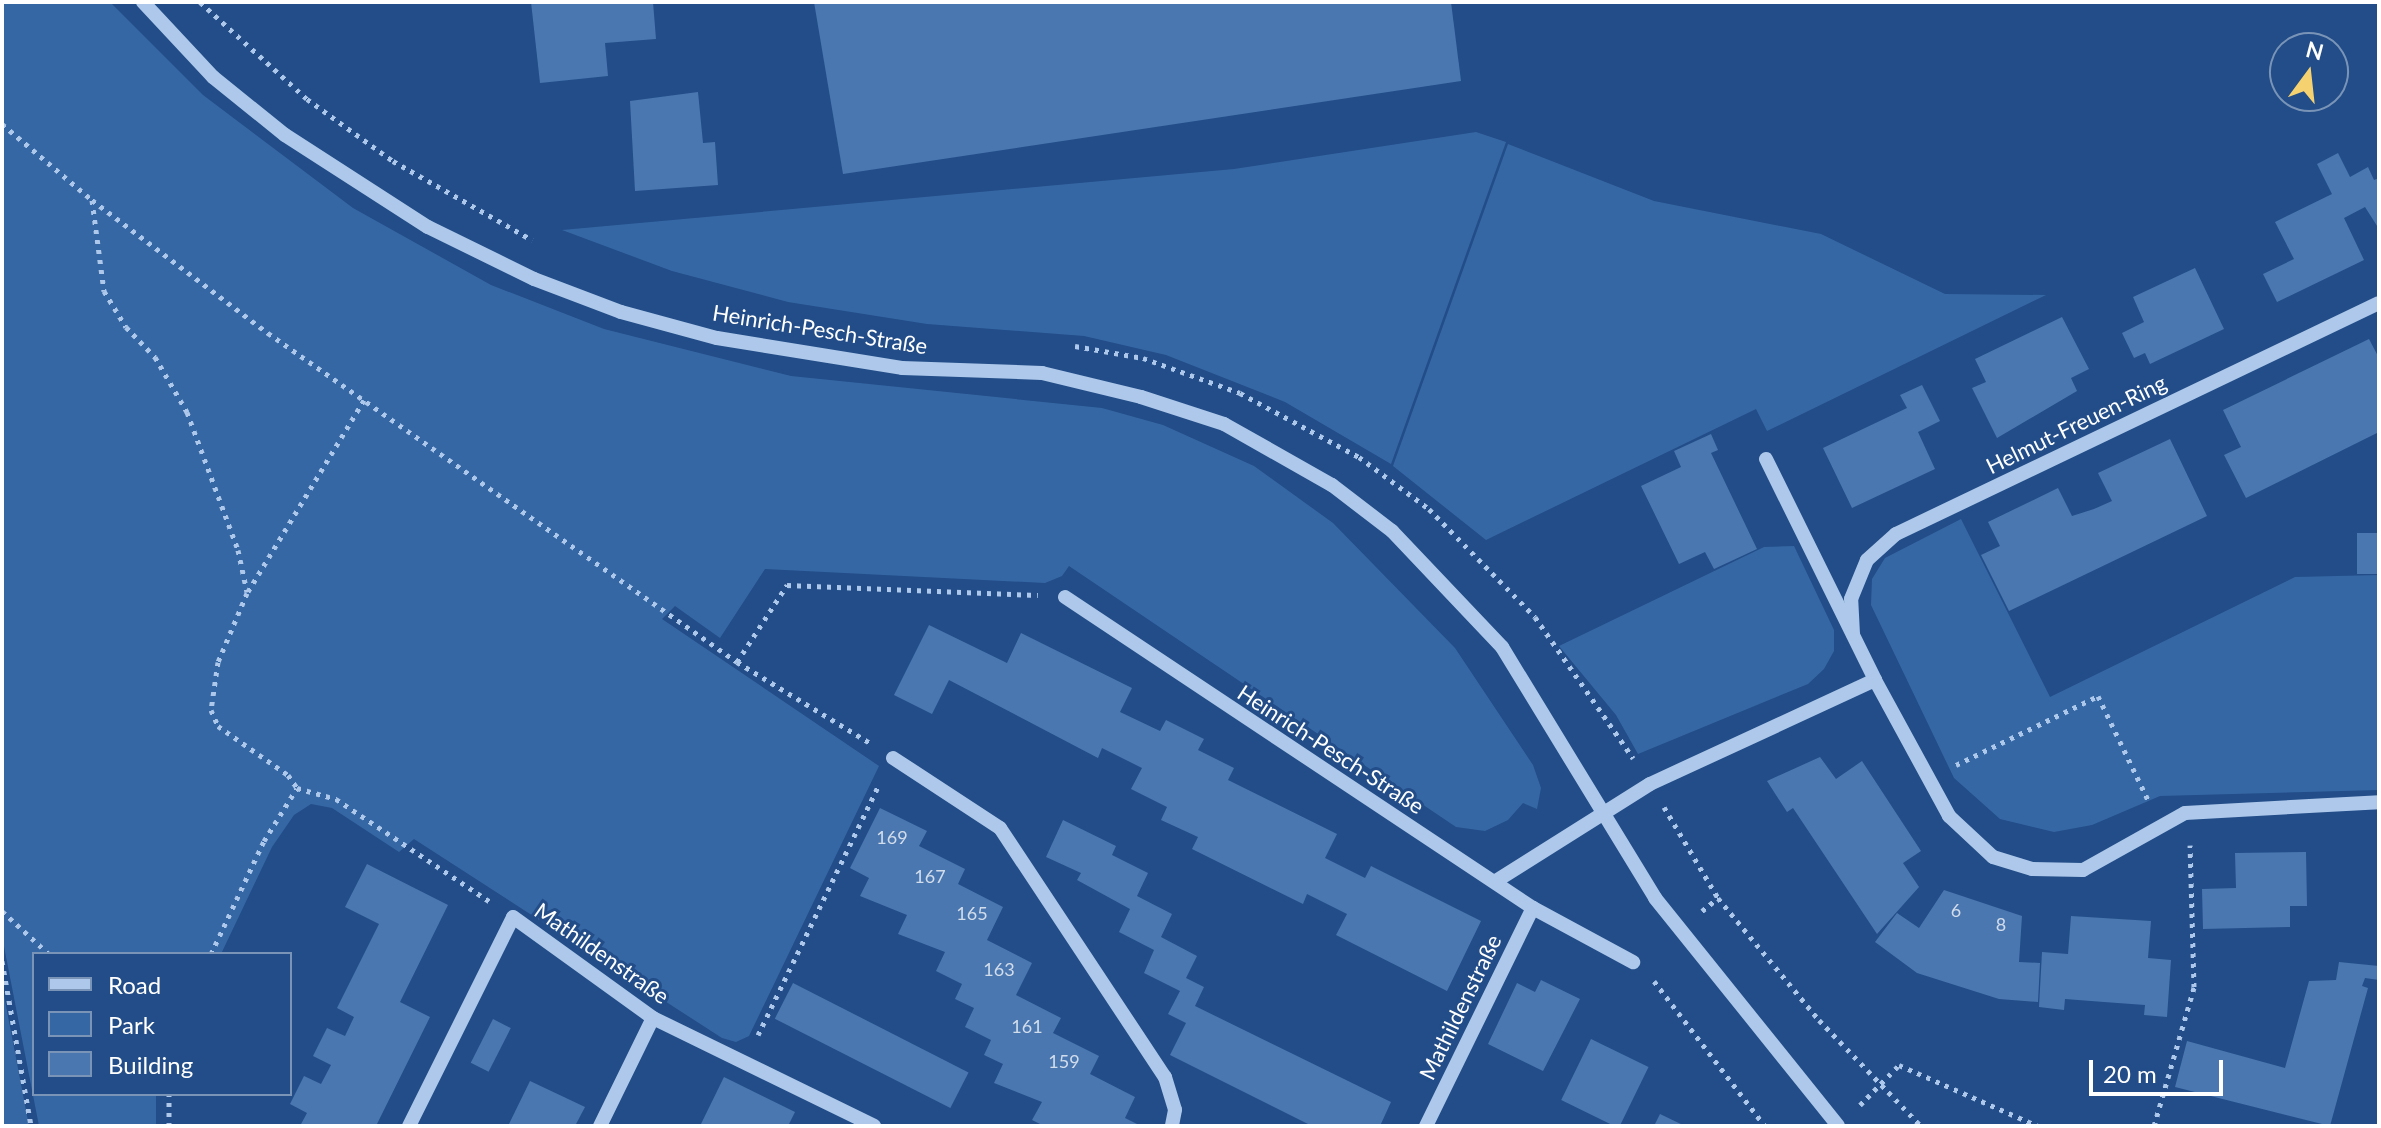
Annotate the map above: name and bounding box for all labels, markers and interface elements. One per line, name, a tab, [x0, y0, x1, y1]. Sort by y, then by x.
north arrow	[2269, 32, 2349, 112]
text: N	[2303, 35, 2326, 65]
street label: Heinrich-Pesch-Straße	[711, 299, 929, 359]
street label: Helmut-Freuen-Ring	[1982, 369, 2170, 479]
street label: Heinrich-Pesch-Straße	[1233, 679, 1429, 819]
house number: 169	[876, 826, 908, 848]
house number: 167	[914, 865, 946, 887]
street label: Mathildenstraße	[530, 897, 674, 1009]
house number: 6	[1951, 899, 1961, 921]
house number: 165	[956, 902, 988, 924]
house number: 8	[1996, 913, 2006, 935]
street label: Mathildenstraße	[1413, 930, 1507, 1084]
legend	[32, 952, 292, 1096]
house number: 163	[983, 958, 1015, 980]
text: Road	[108, 970, 161, 999]
text: Park	[108, 1010, 155, 1039]
house number: 161	[1011, 1015, 1043, 1037]
scale bar	[2093, 1044, 2227, 1094]
text: Building	[108, 1050, 193, 1079]
house number: 159	[1048, 1050, 1080, 1072]
text: 20 m	[2103, 1059, 2157, 1088]

